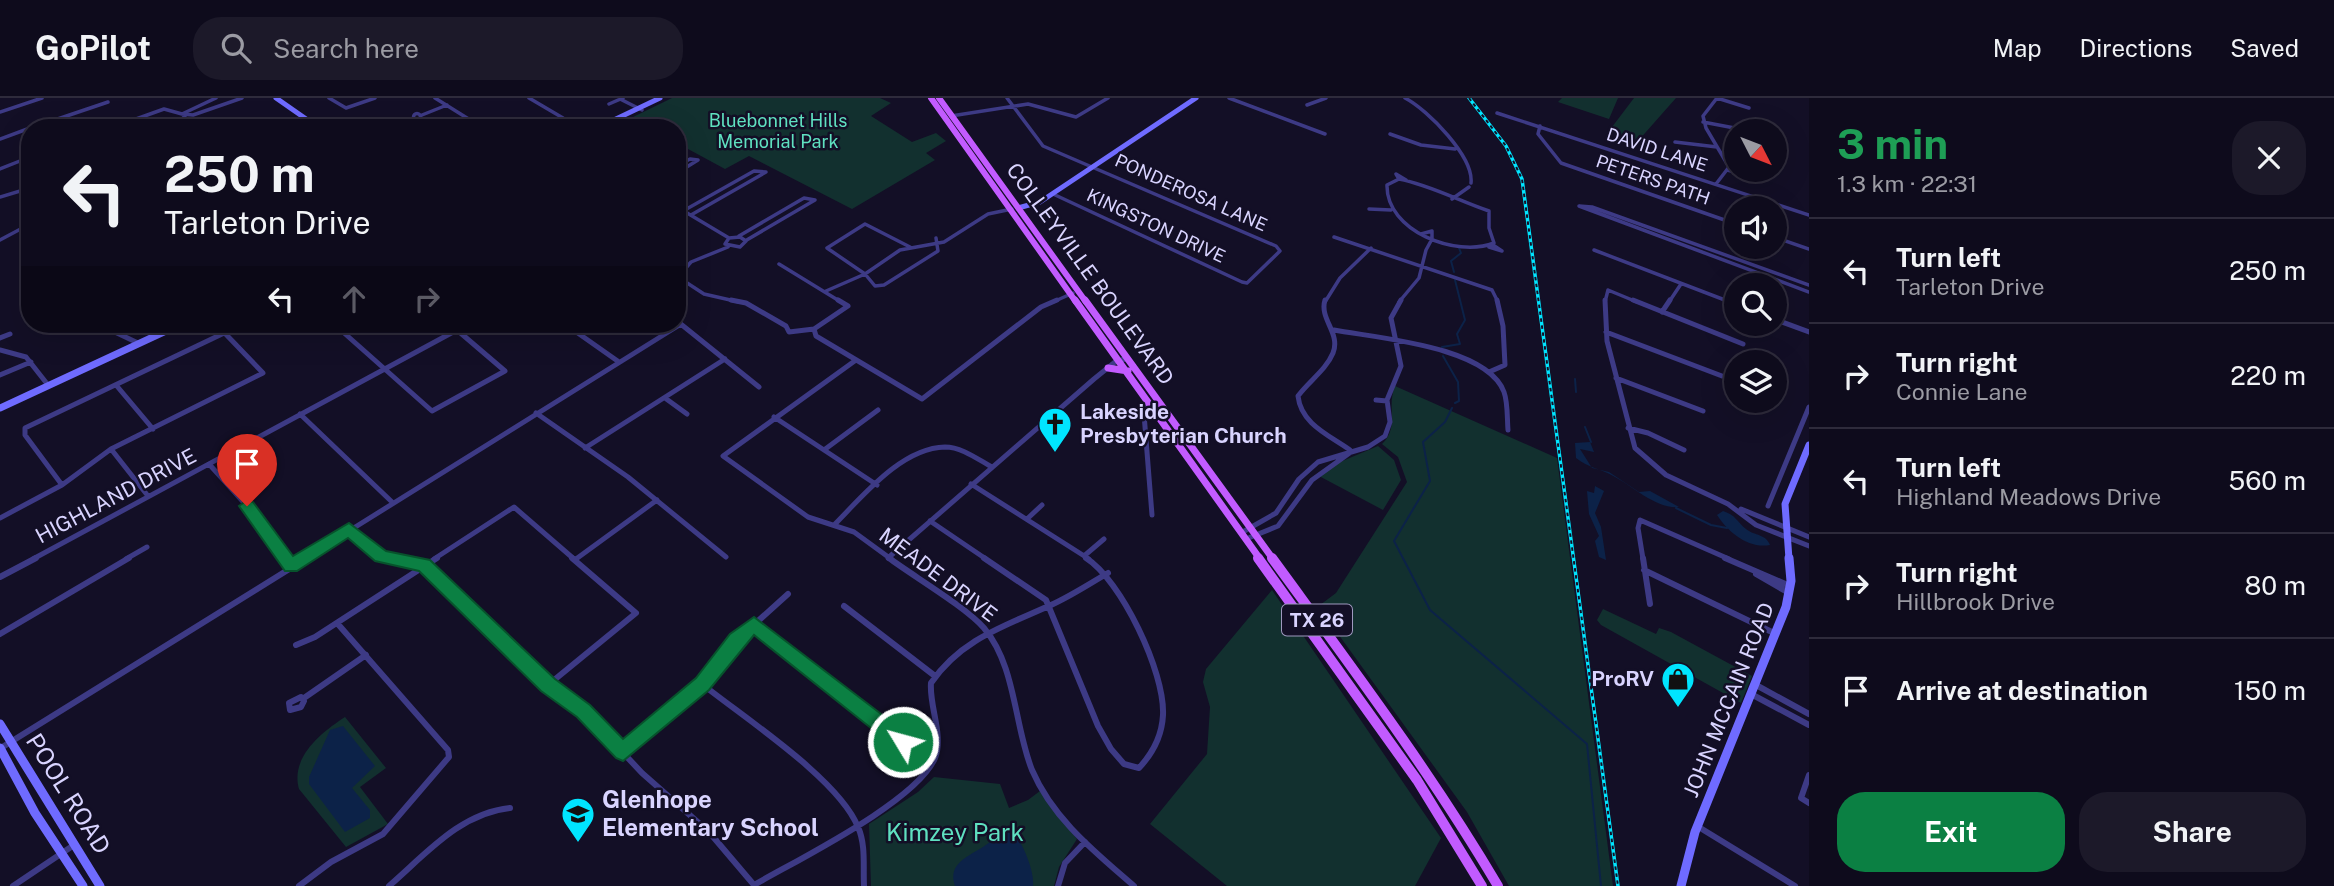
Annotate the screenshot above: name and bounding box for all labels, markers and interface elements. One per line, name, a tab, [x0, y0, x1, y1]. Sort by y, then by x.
search box	[193, 17, 683, 80]
text: GoPilot	[35, 29, 151, 67]
icon: search	[217, 29, 255, 67]
text: Search here	[273, 33, 419, 64]
text: Map	[1993, 34, 2042, 62]
text: Directions	[2080, 34, 2192, 62]
text: Saved	[2230, 34, 2299, 62]
park label: Bluebonnet Hills Memorial Park	[709, 110, 847, 152]
north arrow	[1724, 119, 1787, 182]
map controls	[1724, 119, 1787, 413]
text: 3 min	[1837, 119, 1948, 168]
button: close	[2232, 121, 2306, 195]
street label: DAVID LANE	[1604, 123, 1710, 176]
text: 250 m	[164, 145, 315, 203]
icon: left	[49, 147, 140, 238]
street label: PONDEROSA LANE	[1112, 150, 1271, 236]
street label: PETERS PATH	[1593, 150, 1713, 209]
street label: COLLEYVILLE BOULEVARD	[1002, 158, 1179, 389]
text: 1.3 km · 22:31	[1837, 170, 1977, 197]
street label: KINGSTON DRIVE	[1084, 184, 1229, 267]
button: sound	[1724, 196, 1787, 259]
text: Tarleton Drive	[164, 204, 371, 241]
text: Turn left	[1896, 242, 2001, 273]
icon: left	[1837, 252, 1875, 290]
text: 250 m	[2229, 255, 2306, 286]
button: search	[1724, 273, 1787, 336]
text: Tarleton Drive	[1896, 273, 2044, 300]
icon: left	[262, 280, 300, 318]
icon: ahead	[335, 280, 373, 318]
icon: right	[408, 280, 446, 318]
text: Turn right	[1896, 347, 2018, 378]
button: layers	[1724, 350, 1787, 413]
icon: right	[1837, 357, 1875, 395]
text: 220 m	[2230, 360, 2306, 391]
text: Connie Lane	[1896, 378, 2027, 405]
place label: Lakeside Presbyterian Church	[1080, 399, 1287, 448]
church icon: Lakeside Presbyterian Church	[1036, 405, 1074, 454]
pin	[217, 434, 277, 506]
street label: HIGHLAND DRIVE	[31, 443, 200, 548]
icon: arrive	[228, 445, 266, 483]
text: Turn left	[1896, 452, 2001, 483]
icon: left	[1837, 462, 1875, 500]
text: 560 m	[2229, 465, 2306, 496]
text: Highland Meadows Drive	[1896, 483, 2161, 510]
street label: MEADE DRIVE	[874, 522, 1002, 627]
text: Turn right	[1896, 557, 2018, 588]
icon: right	[1837, 567, 1875, 605]
text: 80 m	[2245, 570, 2306, 601]
text: Hillbrook Drive	[1896, 588, 2055, 615]
street label: JOHN MCCAIN ROAD	[1678, 599, 1779, 801]
road number: TX 26	[1282, 604, 1352, 636]
shop icon: ProRV	[1659, 660, 1697, 709]
place label: ProRV	[1591, 666, 1654, 691]
icon: arrive	[1837, 672, 1875, 710]
text: Arrive at destination	[1896, 675, 2148, 706]
text: 150 m	[2234, 675, 2306, 706]
position arrow	[866, 705, 940, 779]
street label: POOL ROAD	[21, 728, 117, 859]
place label: Glenhope Elementary School	[602, 785, 819, 841]
button: Exit	[1837, 792, 2065, 872]
button: Share	[2079, 792, 2306, 872]
school or university icon: Glenhope Elementary School	[559, 795, 597, 844]
park label: Kimzey Park	[886, 818, 1024, 846]

